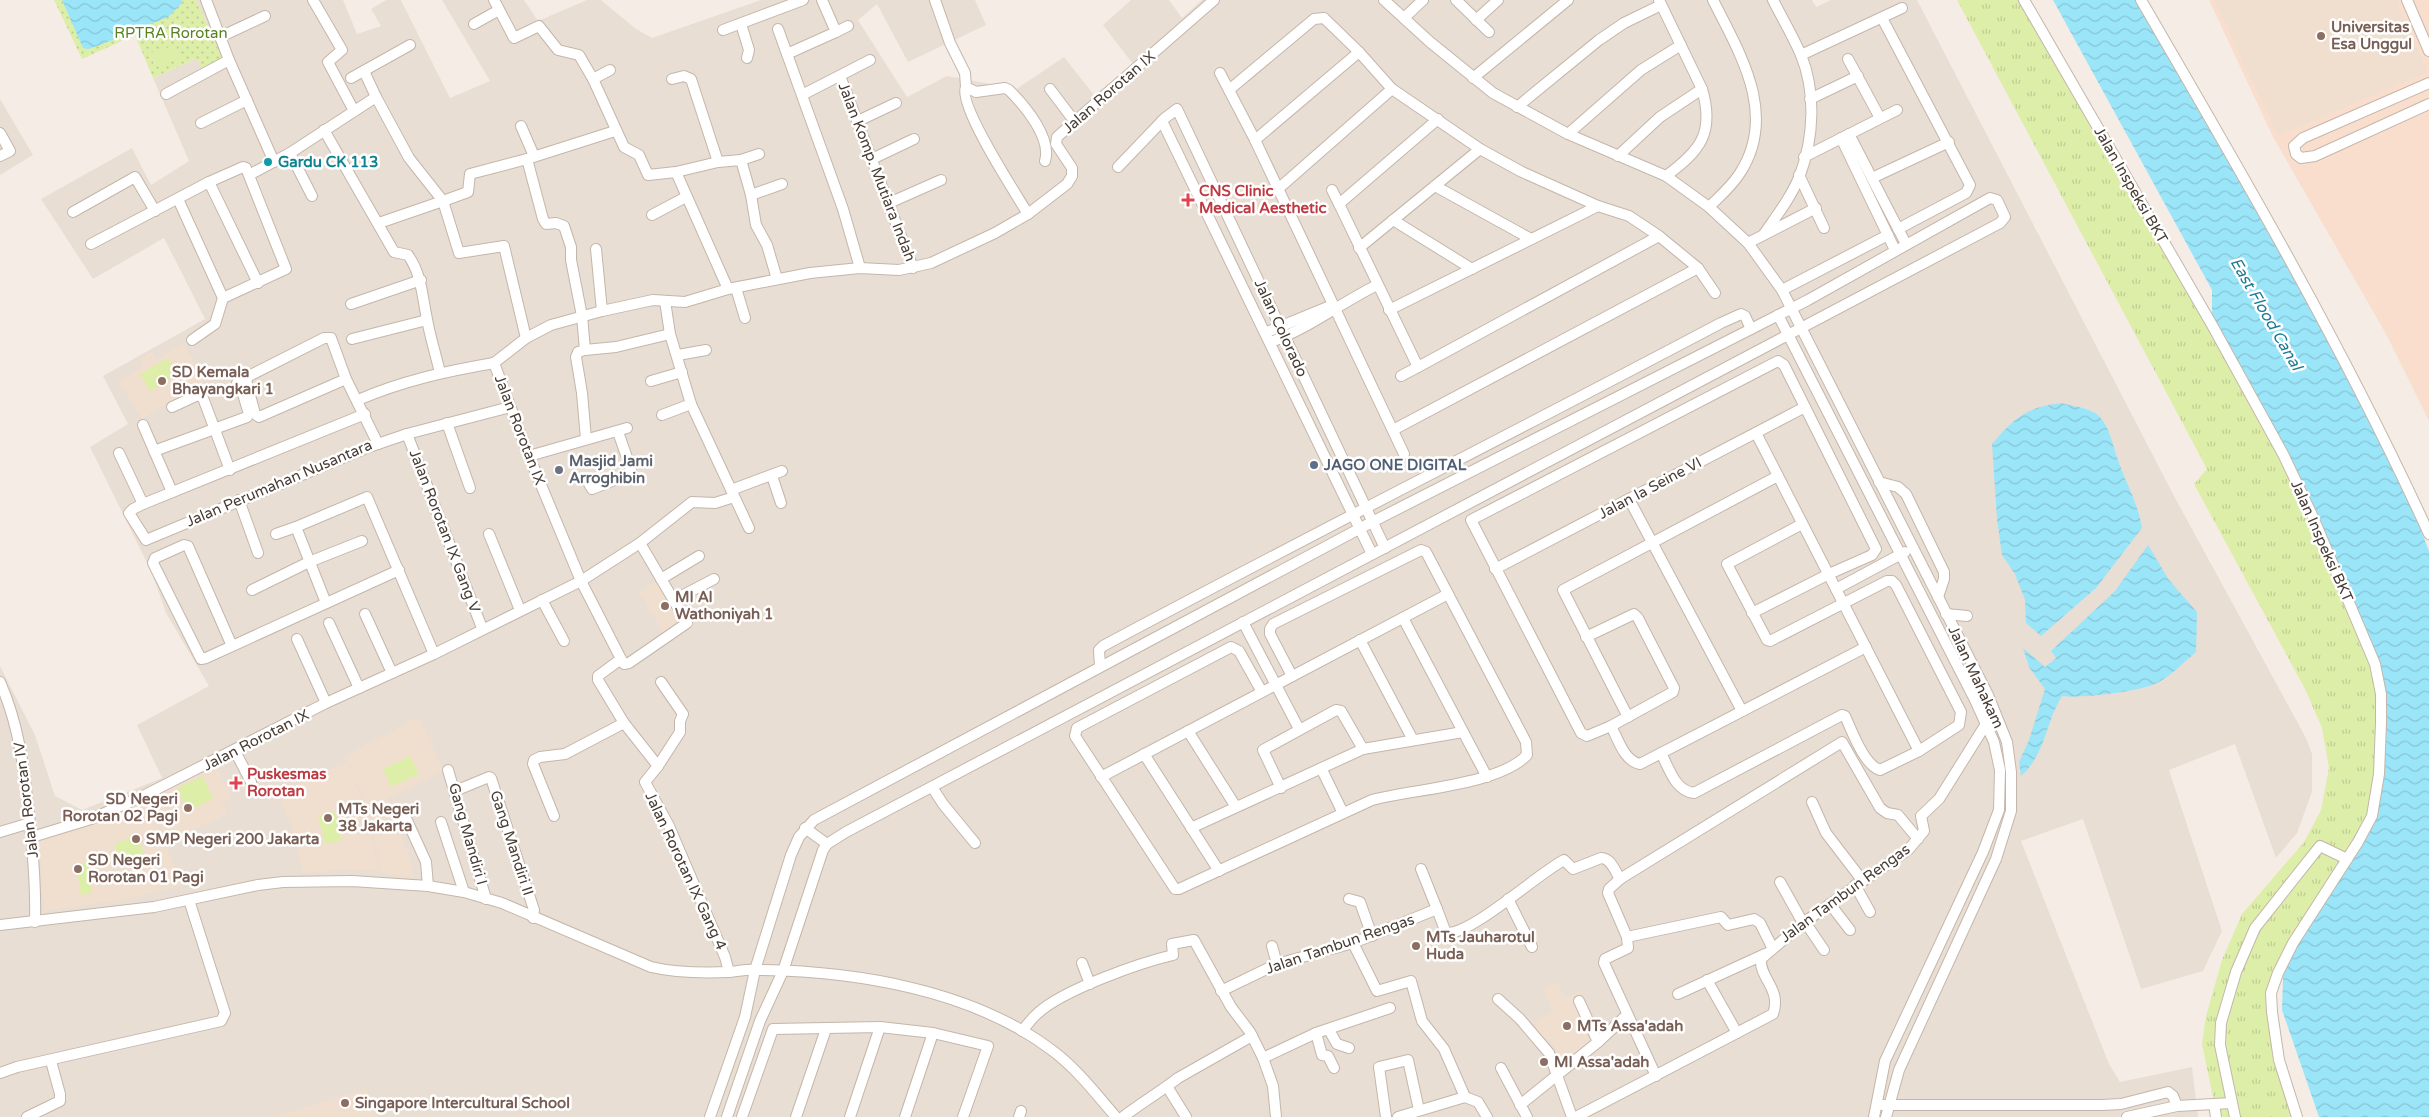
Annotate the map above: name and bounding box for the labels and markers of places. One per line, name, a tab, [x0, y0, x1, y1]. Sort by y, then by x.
place label: Universitas Esa Unggul	[2331, 18, 2412, 54]
marker: Universitas Esa Unggul	[2315, 30, 2327, 42]
place label: Gardu CK 113	[278, 153, 378, 171]
marker: Gardu CK 113	[262, 156, 274, 168]
place label: CNS Clinic Medical Aesthetic	[1199, 182, 1327, 217]
marker: CNS Clinic Medical Aesthetic	[1181, 193, 1195, 207]
place label: SD Kemala Bhayangkari 1	[172, 363, 274, 399]
marker: SD Kemala Bhayangkari 1	[156, 375, 168, 387]
place label: Masjid Jami Arroghibin	[569, 452, 653, 488]
place label: JAGO ONE DIGITAL	[1323, 456, 1467, 474]
marker: JAGO ONE DIGITAL	[1308, 459, 1320, 471]
marker: Masjid Jami Arroghibin	[553, 464, 565, 476]
place label: MI Al Wathoniyah 1	[675, 588, 774, 624]
marker: MI Al Wathoniyah 1	[659, 600, 671, 612]
place label: Puskesmas Rorotan	[247, 765, 326, 800]
marker: Puskesmas Rorotan	[229, 776, 243, 790]
place label: SD Negeri Rorotan 02 Pagi	[62, 790, 178, 826]
place label: MTs Negeri 38 Jakarta	[338, 800, 419, 835]
marker: SD Negeri Rorotan 02 Pagi	[182, 802, 194, 814]
marker: MTs Negeri 38 Jakarta	[322, 812, 334, 824]
place label: SMP Negeri 200 Jakarta	[146, 830, 319, 849]
marker: SMP Negeri 200 Jakarta	[130, 833, 142, 845]
place label: SD Negeri Rorotan 01 Pagi	[88, 851, 204, 887]
marker: SD Negeri Rorotan 01 Pagi	[72, 863, 84, 875]
place label: MTs Jauharotul Huda	[1426, 928, 1535, 963]
marker: MTs Jauharotul Huda	[1410, 940, 1422, 952]
place label: MTs Assa'adah	[1577, 1017, 1683, 1035]
marker: MTs Assa'adah	[1561, 1020, 1573, 1032]
place label: MI Assa'adah	[1554, 1053, 1649, 1071]
marker: MI Assa'adah	[1538, 1056, 1550, 1068]
place label: Singapore Intercultural School	[355, 1094, 570, 1113]
marker: Singapore Intercultural School	[339, 1097, 351, 1109]

